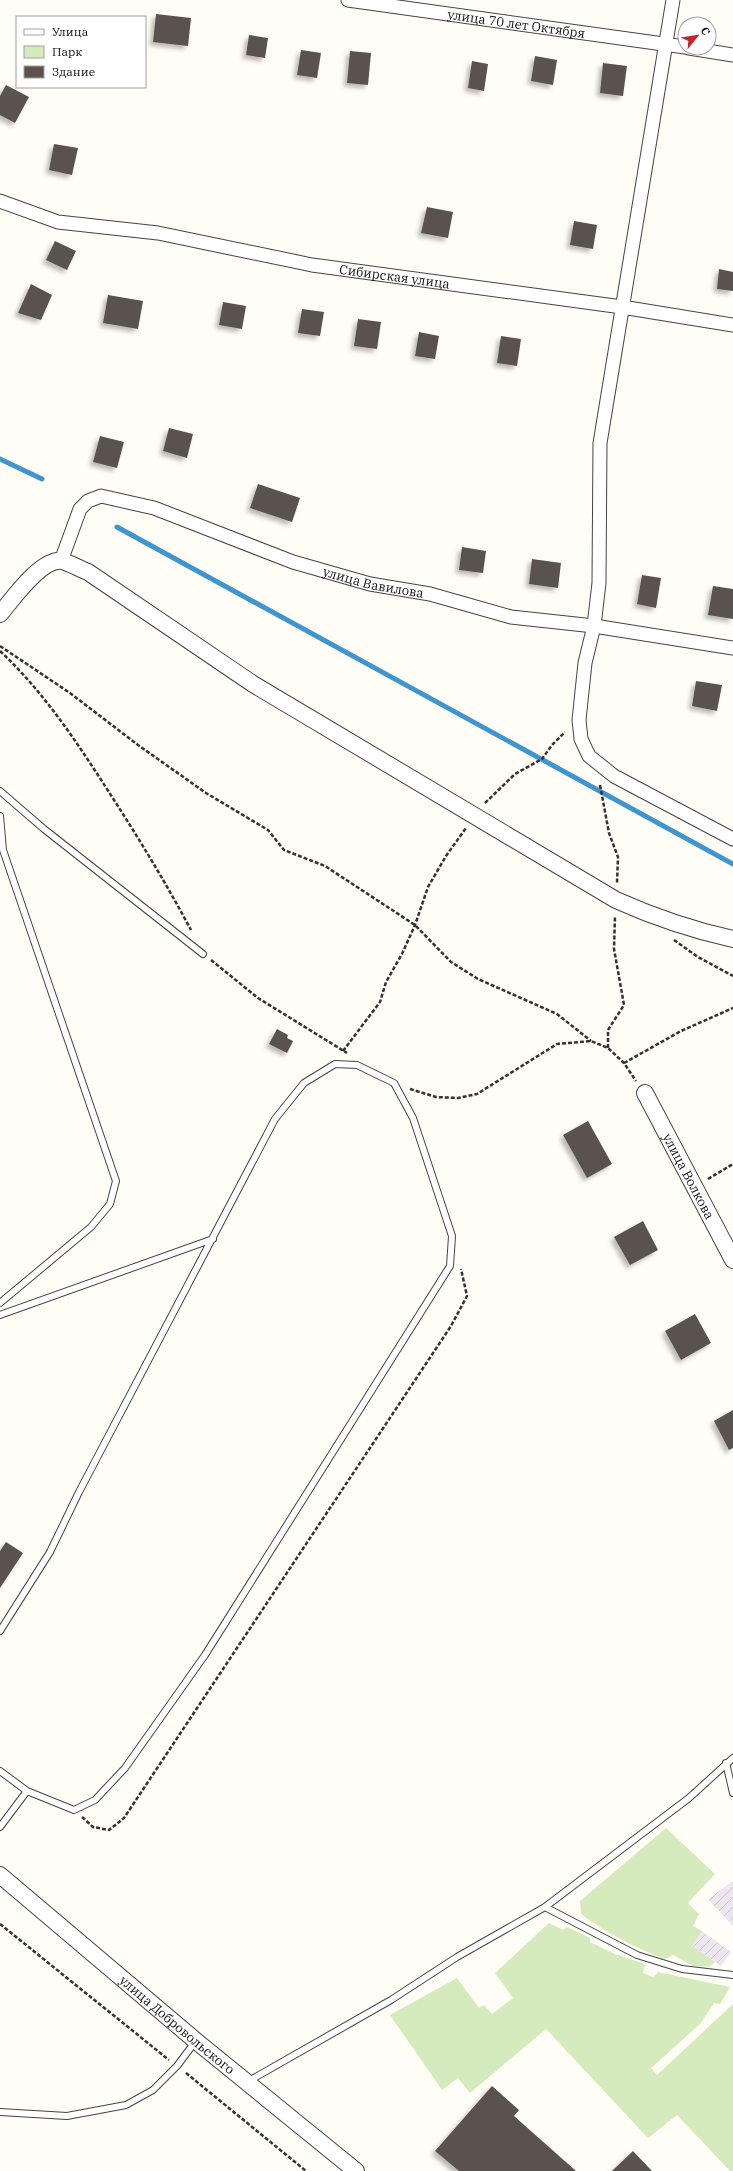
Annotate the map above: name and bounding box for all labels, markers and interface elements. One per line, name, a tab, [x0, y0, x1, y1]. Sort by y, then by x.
street label: улица 70 лет Октября	[446, 5, 586, 41]
legend	[16, 16, 146, 88]
north arrow	[677, 16, 717, 56]
text: Улица	[52, 24, 89, 39]
text: С	[698, 24, 714, 38]
text: Парк	[52, 44, 82, 59]
text: Здание	[52, 64, 95, 79]
street label: Сибирская улица	[338, 260, 451, 292]
street label: улица Вавилова	[321, 562, 425, 601]
street label: улица Волкова	[659, 1130, 718, 1222]
street label: улица Добровольского	[116, 1972, 238, 2078]

